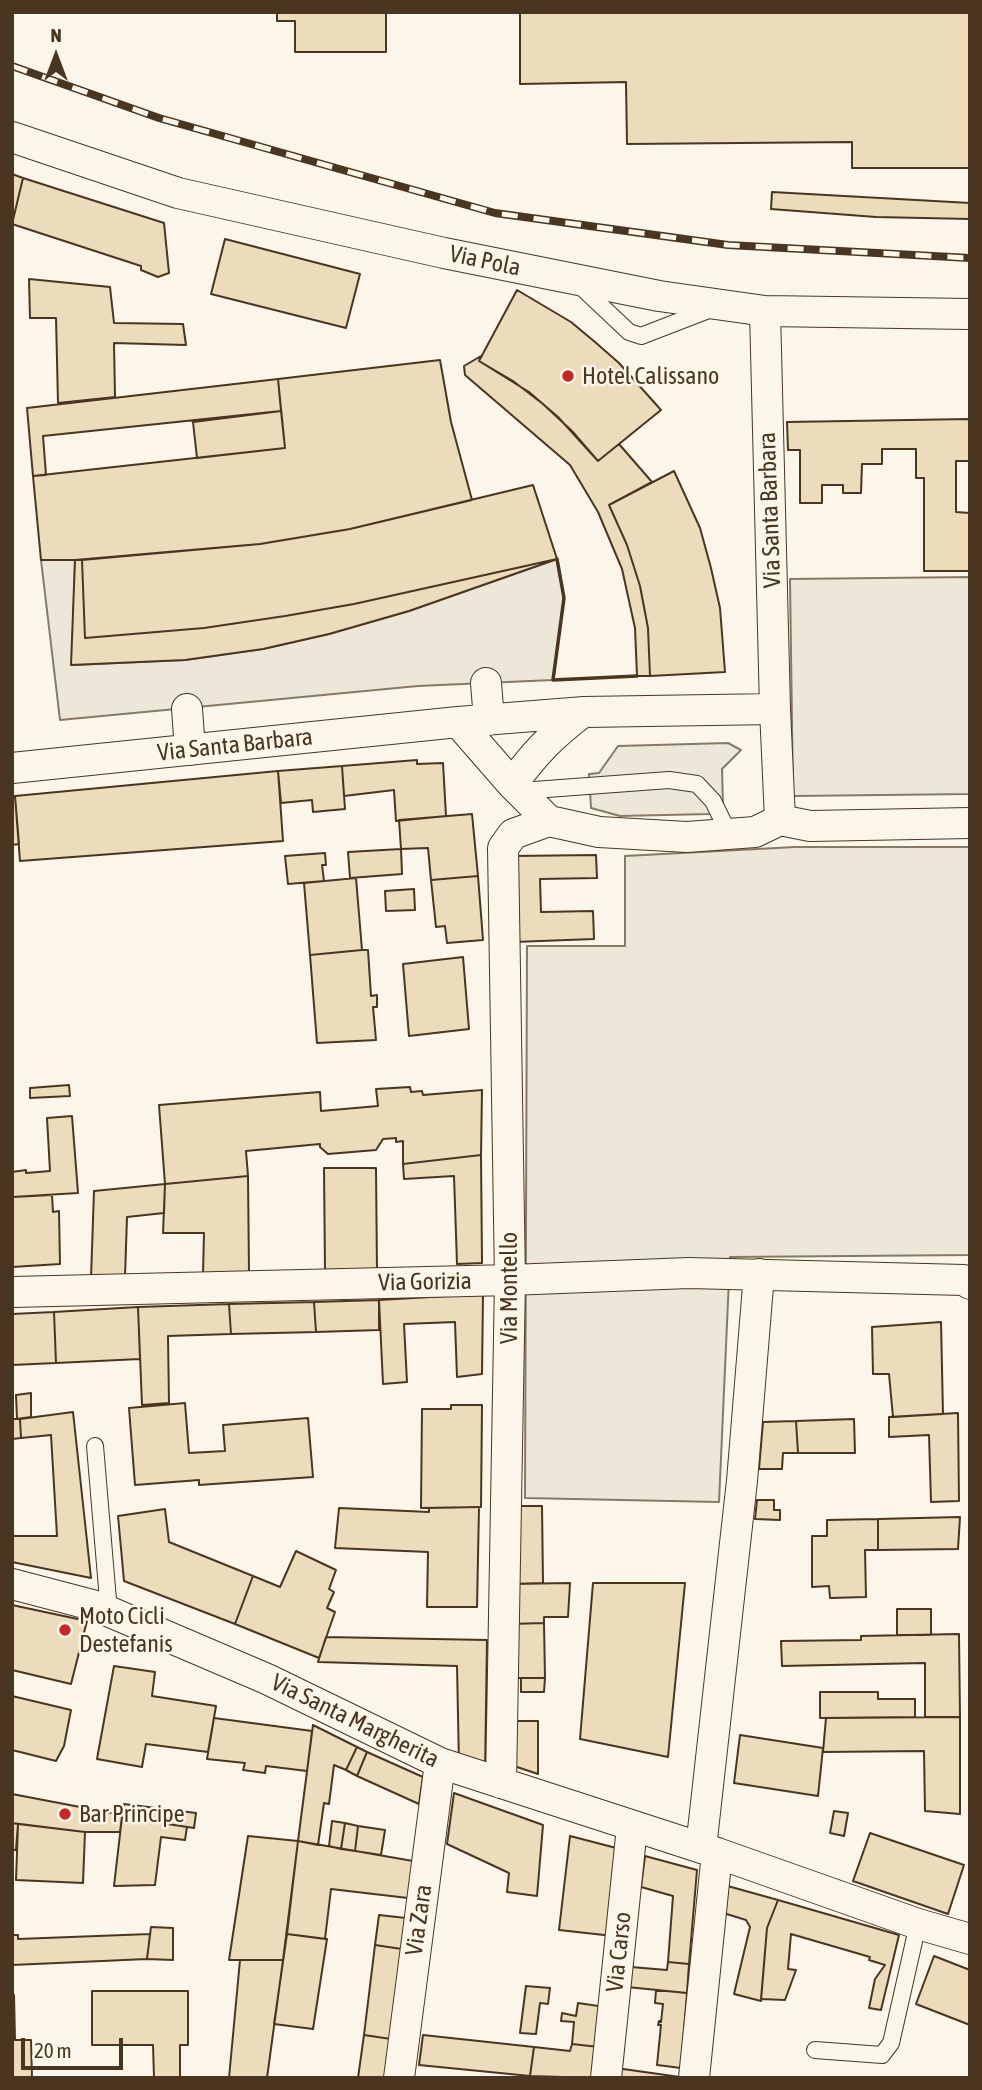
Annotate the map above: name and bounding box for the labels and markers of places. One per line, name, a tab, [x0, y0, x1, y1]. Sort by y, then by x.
place label: Hotel Calissano	[582, 362, 719, 390]
marker: Hotel Calissano	[560, 368, 576, 384]
place label: Moto Cicli Destefanis	[79, 1602, 173, 1658]
marker: Moto Cicli Destefanis	[57, 1622, 73, 1638]
place label: Bar Principe	[79, 1800, 185, 1828]
marker: Bar Principe	[57, 1806, 73, 1822]

